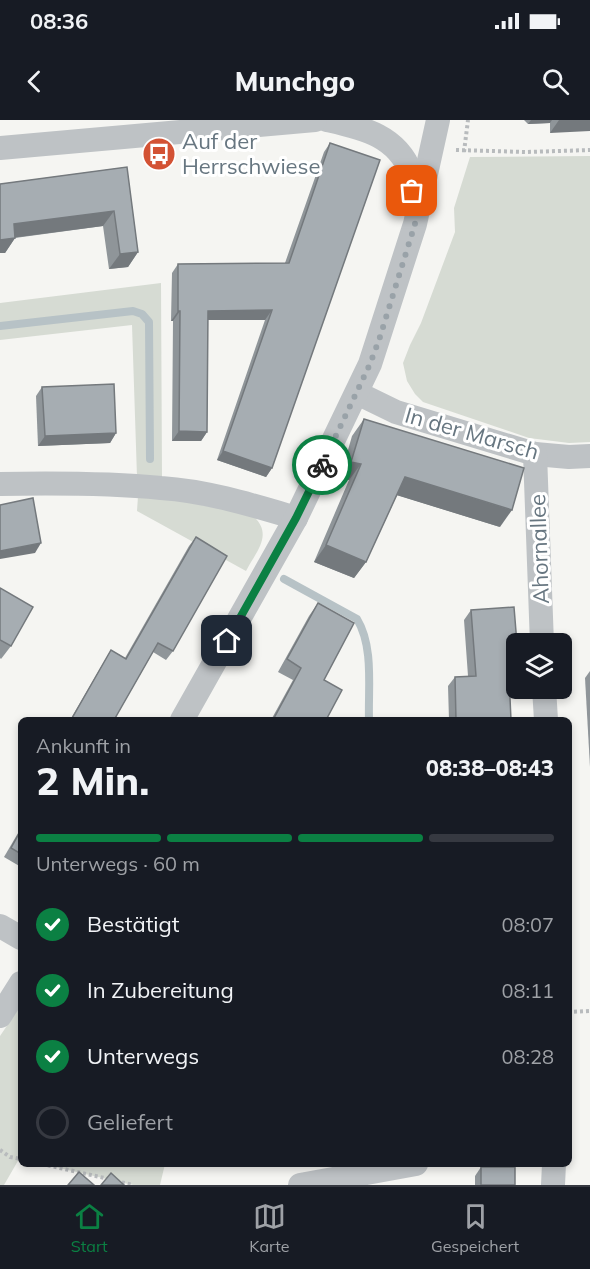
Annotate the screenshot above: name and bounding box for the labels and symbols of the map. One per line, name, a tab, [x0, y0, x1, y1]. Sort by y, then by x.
place label: Auf der Herrschwiese	[182, 127, 320, 180]
bus stop icon: Auf der Herrschwiese	[141, 136, 177, 172]
pin	[386, 165, 437, 216]
street label: In der Marsch	[402, 401, 542, 465]
courier	[292, 435, 352, 495]
street label: Ahornallee	[523, 493, 555, 605]
pin	[201, 615, 252, 666]

